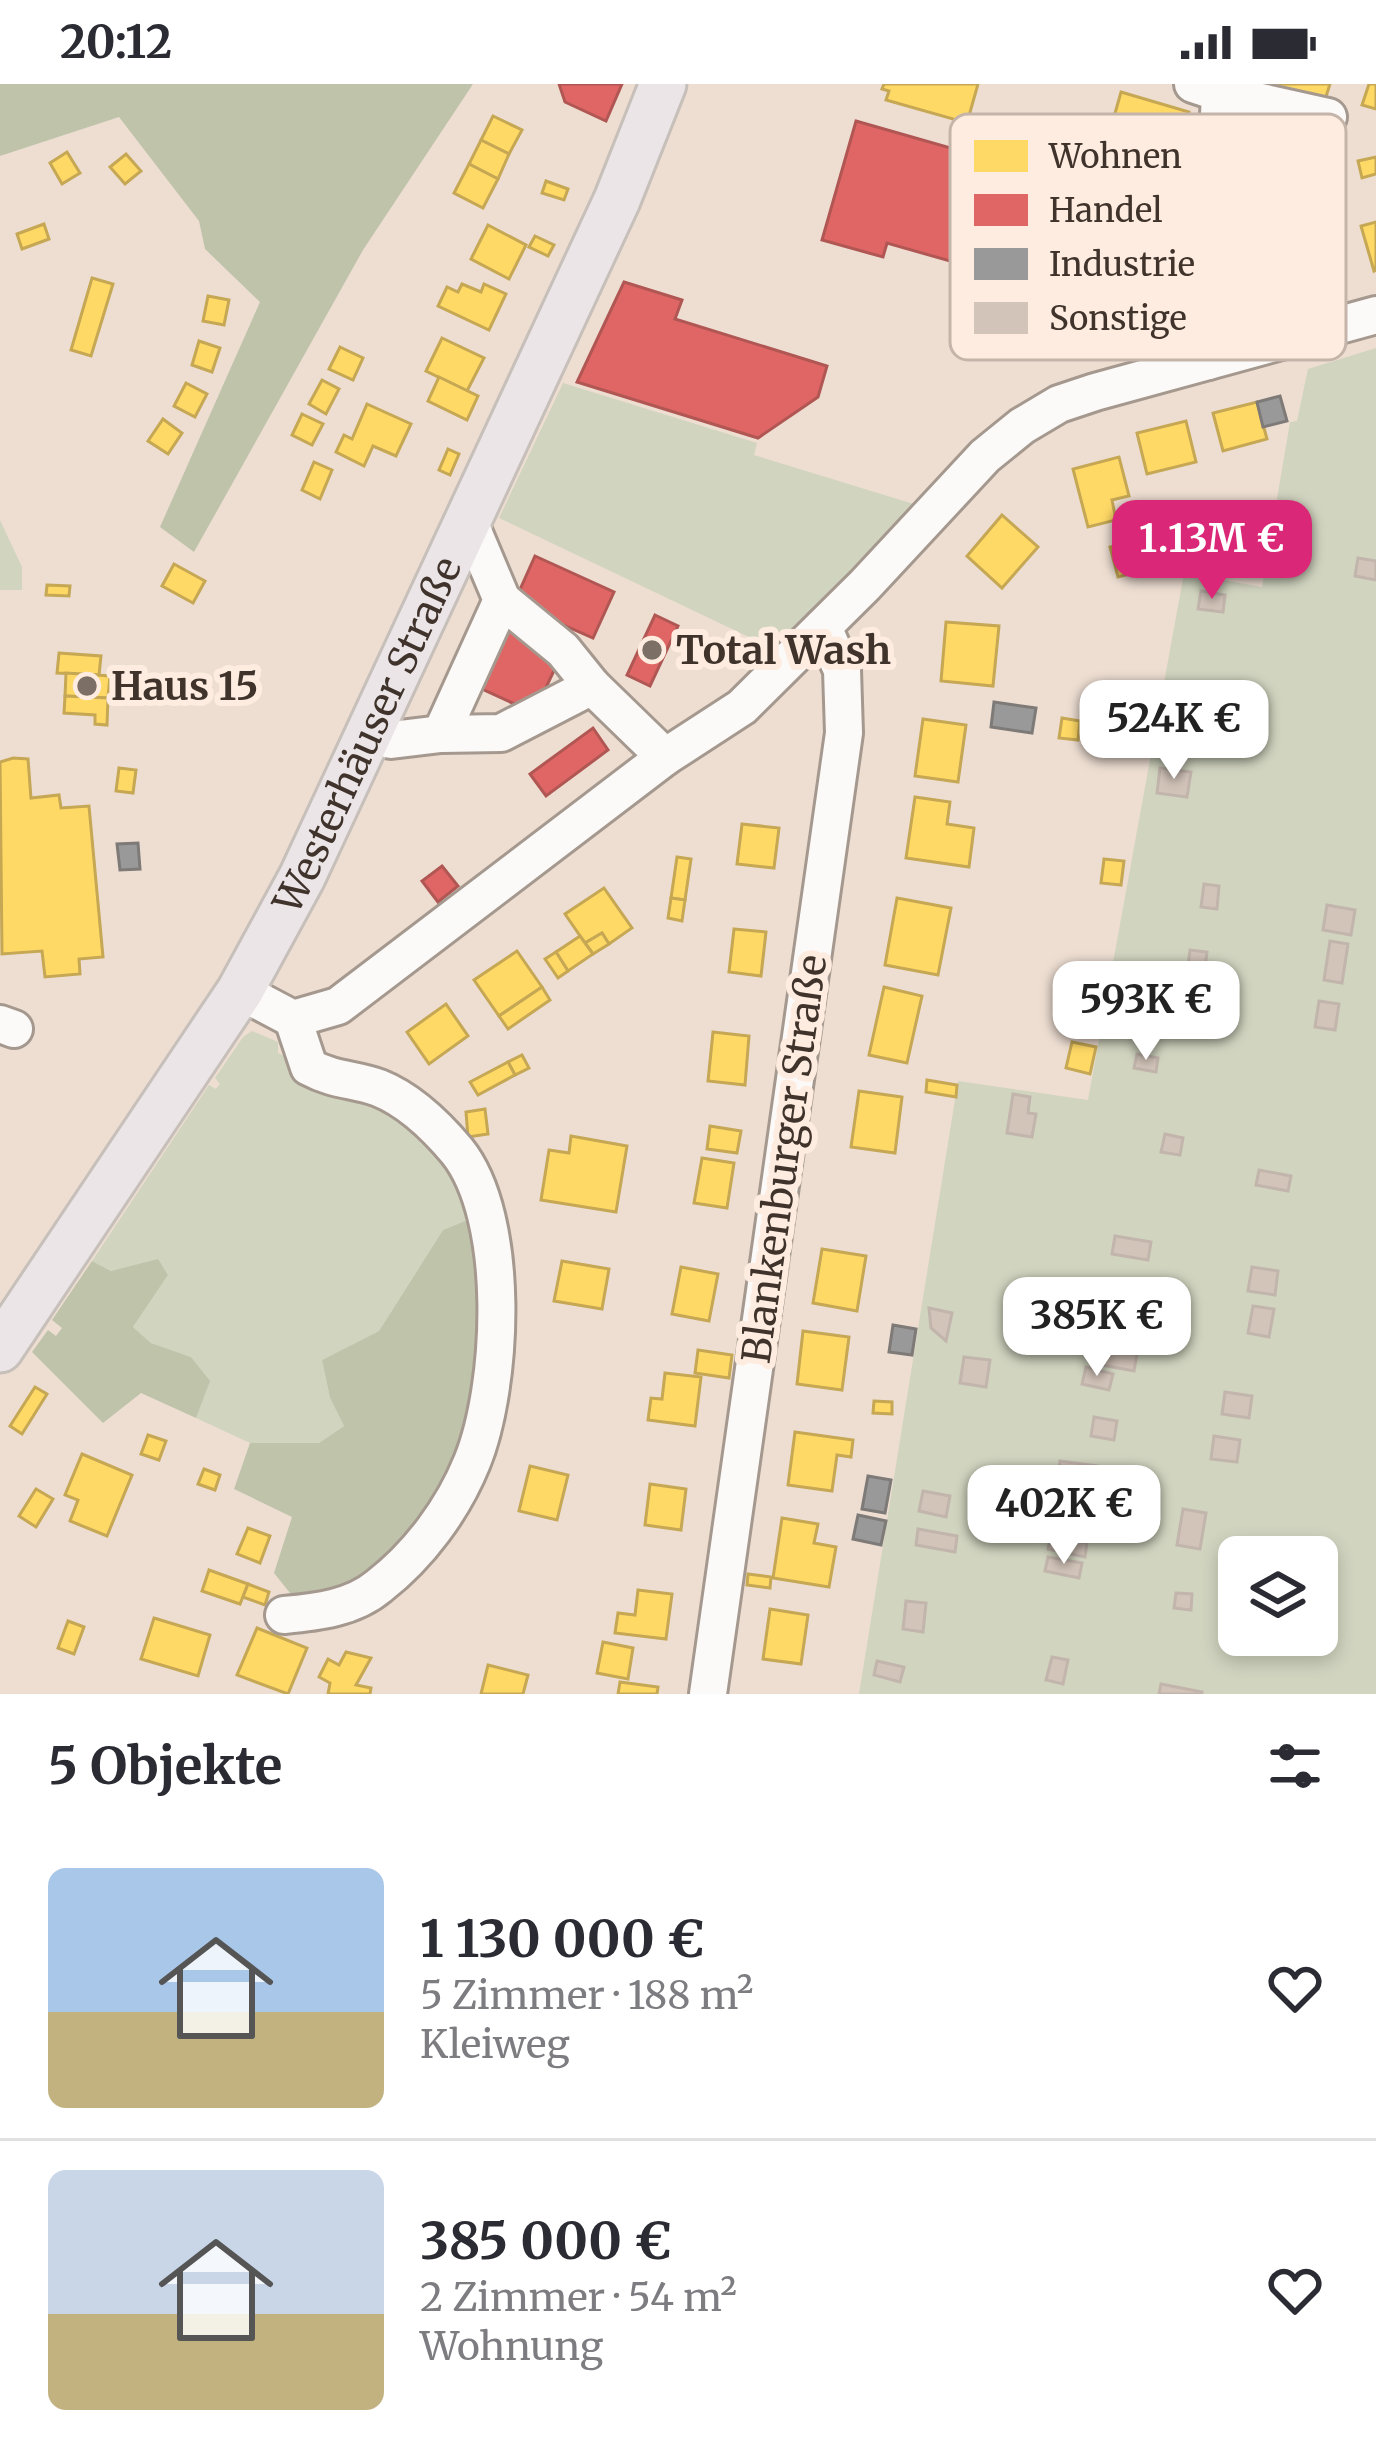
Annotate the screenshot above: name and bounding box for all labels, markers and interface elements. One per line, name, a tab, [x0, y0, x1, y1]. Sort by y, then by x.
text: 20:12	[60, 14, 172, 70]
legend	[950, 114, 1346, 360]
text: Wohnen	[1048, 136, 1182, 177]
text: Handel	[1049, 190, 1162, 231]
text: Industrie	[1049, 244, 1195, 285]
text: Sonstige	[1049, 298, 1187, 339]
pin: 1.13M €	[1101, 500, 1323, 602]
text: 1.13M €	[1139, 514, 1285, 563]
street label: Westerhäuser Straße	[262, 549, 472, 923]
place label: Total Wash	[676, 626, 891, 675]
marker: Total Wash	[639, 637, 665, 663]
place label: Haus 15	[111, 662, 258, 711]
marker: Haus 15	[74, 673, 100, 699]
pin: 524K €	[1076, 680, 1272, 782]
text: 524K €	[1107, 694, 1241, 743]
street label: Blankenburger Straße	[732, 952, 837, 1366]
pin: 593K €	[1048, 961, 1244, 1063]
text: 593K €	[1080, 975, 1212, 1024]
pin: 385K €	[999, 1277, 1195, 1379]
text: 385K €	[1030, 1291, 1164, 1340]
pin: 402K €	[966, 1465, 1162, 1567]
text: 402K €	[994, 1479, 1134, 1528]
map controls	[1218, 1536, 1338, 1656]
button: layers	[1218, 1536, 1338, 1656]
icon: filters	[1262, 1733, 1328, 1799]
text: 5 Objekte	[48, 1734, 282, 1798]
text: 1 130 000 €	[420, 1907, 705, 1971]
icon: home	[144, 1916, 288, 2060]
icon: heart	[1262, 1955, 1328, 2021]
text: 5 Zimmer · 188 m²	[420, 1971, 753, 2020]
text: Kleiweg	[420, 2020, 570, 2069]
text: 385 000 €	[420, 2209, 672, 2273]
icon: home	[144, 2218, 288, 2362]
icon: heart	[1262, 2257, 1328, 2323]
text: 2 Zimmer · 54 m²	[420, 2273, 737, 2322]
text: Wohnung	[420, 2322, 603, 2371]

